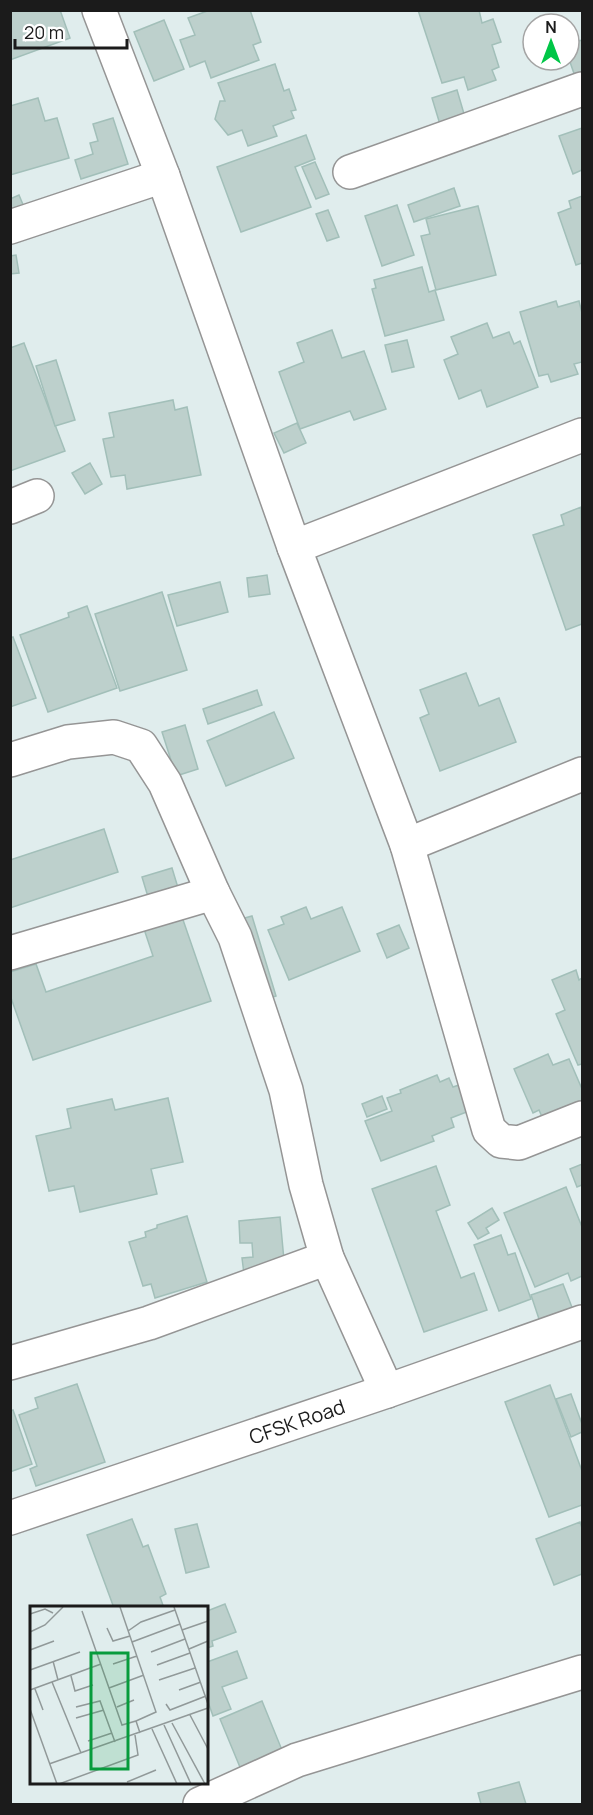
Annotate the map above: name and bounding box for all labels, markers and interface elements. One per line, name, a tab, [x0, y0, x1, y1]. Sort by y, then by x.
scale bar	[15, 12, 128, 50]
north arrow	[521, 12, 581, 72]
text: N	[545, 16, 557, 38]
text: 20 m	[24, 20, 64, 44]
street label: CFSK Road	[245, 1393, 348, 1451]
inset map	[30, 1606, 208, 1785]

